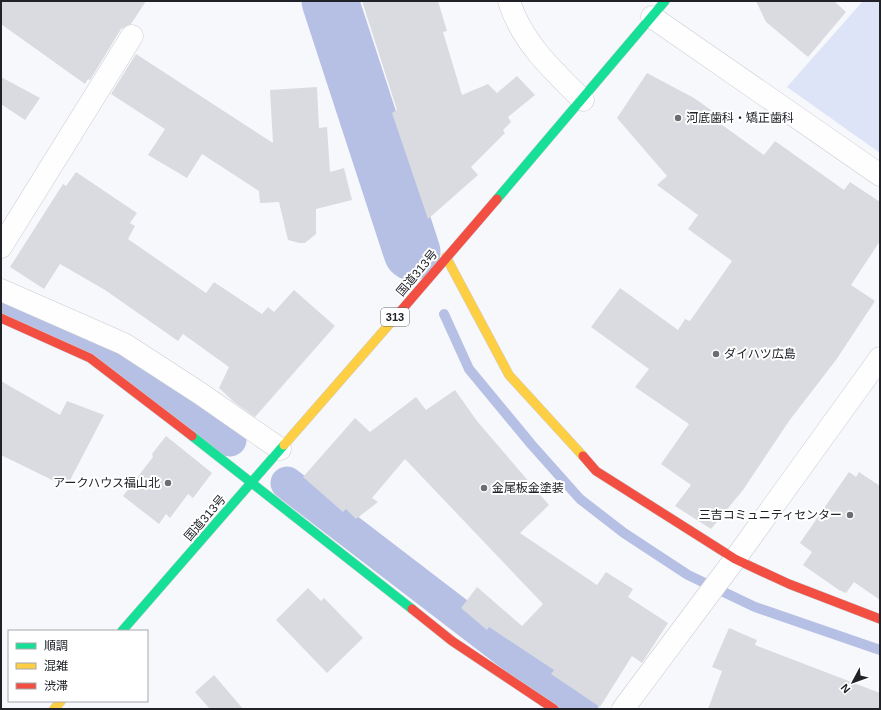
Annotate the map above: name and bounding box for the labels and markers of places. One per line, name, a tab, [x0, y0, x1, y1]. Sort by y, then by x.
place label: 河底歯科・矯正歯科	[686, 111, 794, 125]
marker: 河底歯科・矯正歯科	[673, 113, 683, 123]
place label: ダイハツ広島	[724, 347, 796, 361]
marker: ダイハツ広島	[711, 349, 721, 359]
place label: アークハウス福山北	[53, 476, 160, 490]
marker: アークハウス福山北	[163, 478, 173, 488]
place label: 金尾板金塗装	[492, 481, 564, 495]
marker: 金尾板金塗装	[479, 483, 489, 493]
place label: 三吉コミュニティセンター	[699, 508, 842, 522]
marker: 三吉コミュニティセンター	[845, 510, 855, 520]

